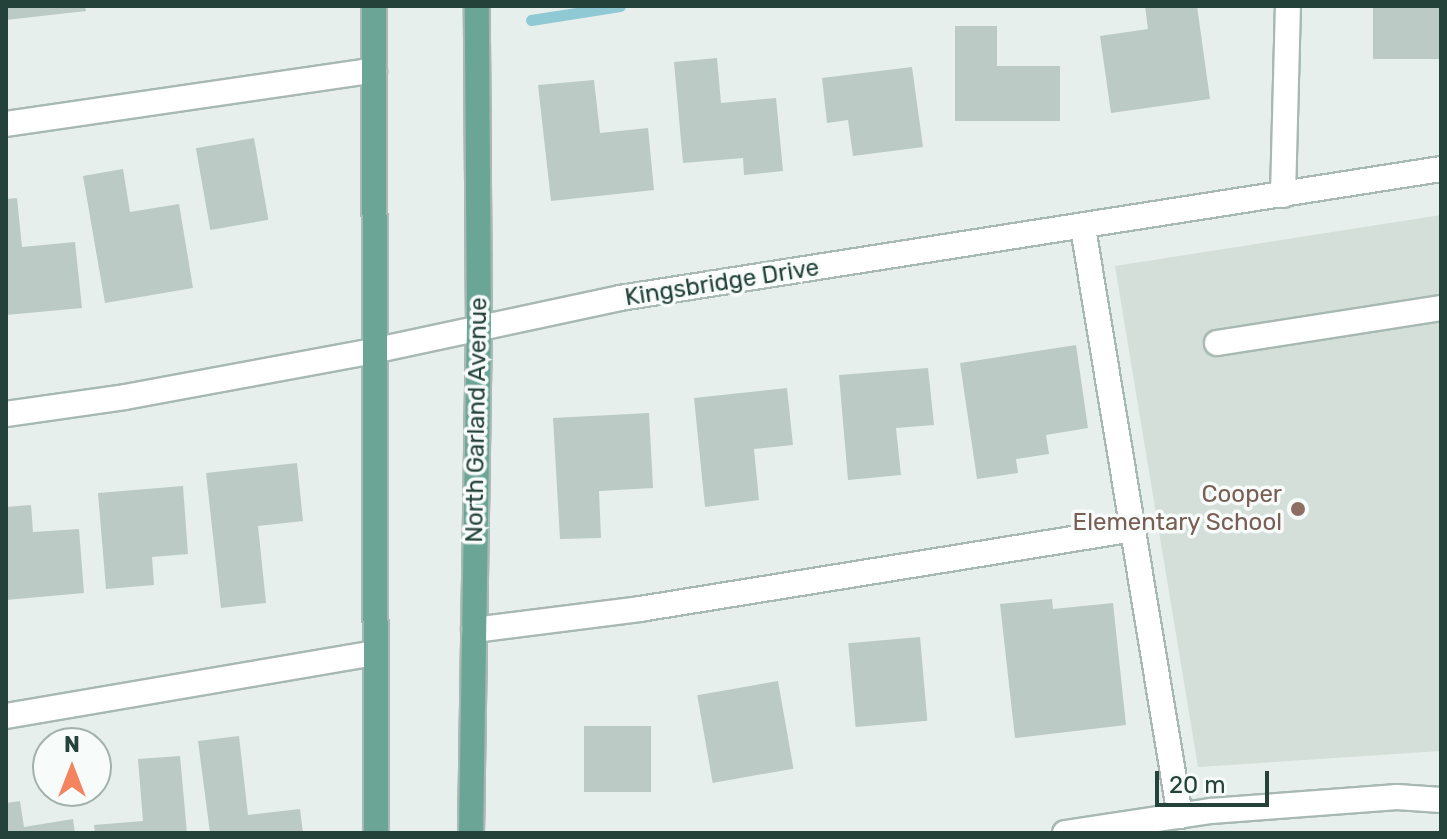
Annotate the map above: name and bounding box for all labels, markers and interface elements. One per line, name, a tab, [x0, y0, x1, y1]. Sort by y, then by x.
street label: Kingsbridge Drive	[623, 253, 821, 313]
street label: North Garland Avenue	[460, 297, 494, 543]
place label: Cooper Elementary School	[1072, 481, 1282, 537]
marker: Cooper Elementary School	[1289, 500, 1307, 518]
north arrow	[32, 727, 112, 807]
text: N	[64, 731, 80, 758]
scale bar	[1159, 755, 1273, 805]
text: 20 m	[1169, 771, 1226, 799]

